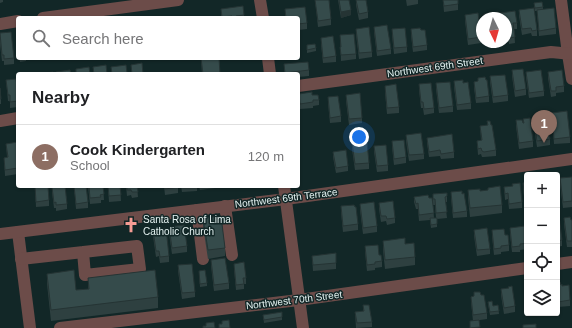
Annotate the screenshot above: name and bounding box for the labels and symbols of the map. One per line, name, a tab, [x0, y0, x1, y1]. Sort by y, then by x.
north arrow	[476, 12, 512, 48]
street label: Northwest 69th Street	[386, 55, 484, 79]
pin: 1	[531, 110, 557, 143]
your location	[349, 127, 369, 147]
street label: Northwest 69th Terrace	[234, 186, 338, 210]
place label: Santa Rosa of Lima Catholic Church	[143, 214, 231, 237]
church icon: Santa Rosa of Lima Catholic Church	[122, 216, 140, 234]
street label: Northwest 70th Street	[245, 289, 343, 311]

